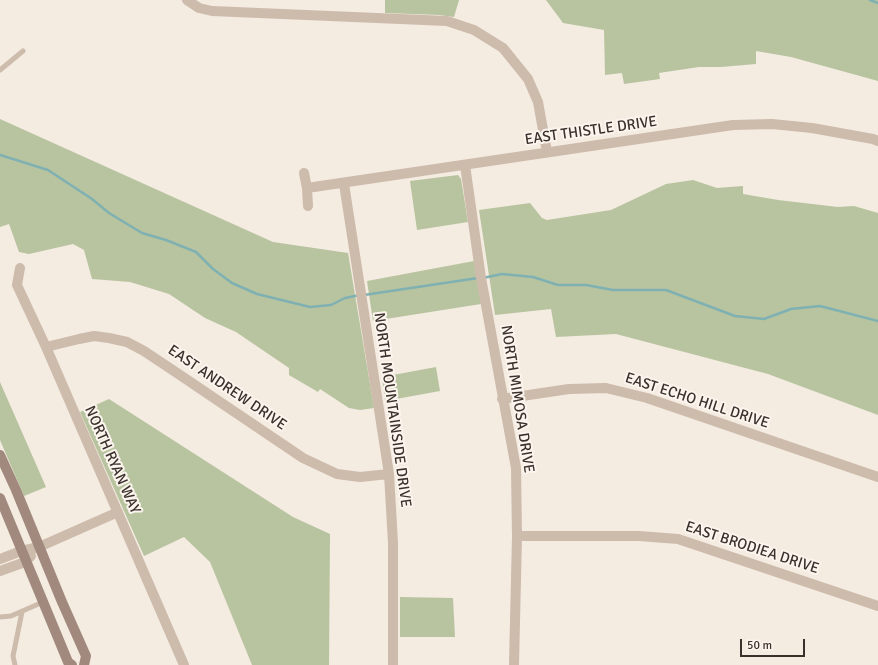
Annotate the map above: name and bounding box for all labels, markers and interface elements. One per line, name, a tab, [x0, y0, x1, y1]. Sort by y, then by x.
street label: EAST THISTLE DRIVE	[524, 113, 658, 149]
street label: NORTH MOUNTAINSIDE DRIVE	[369, 311, 415, 509]
street label: NORTH MIMOSA DRIVE	[496, 324, 538, 474]
street label: EAST ANDREW DRIVE	[164, 342, 290, 434]
street label: EAST ECHO HILL DRIVE	[623, 369, 771, 433]
street label: NORTH RYAN WAY	[80, 403, 144, 517]
street label: EAST BRODIEA DRIVE	[683, 518, 821, 578]
scale bar	[742, 631, 807, 657]
text: 50 m	[747, 638, 772, 653]

